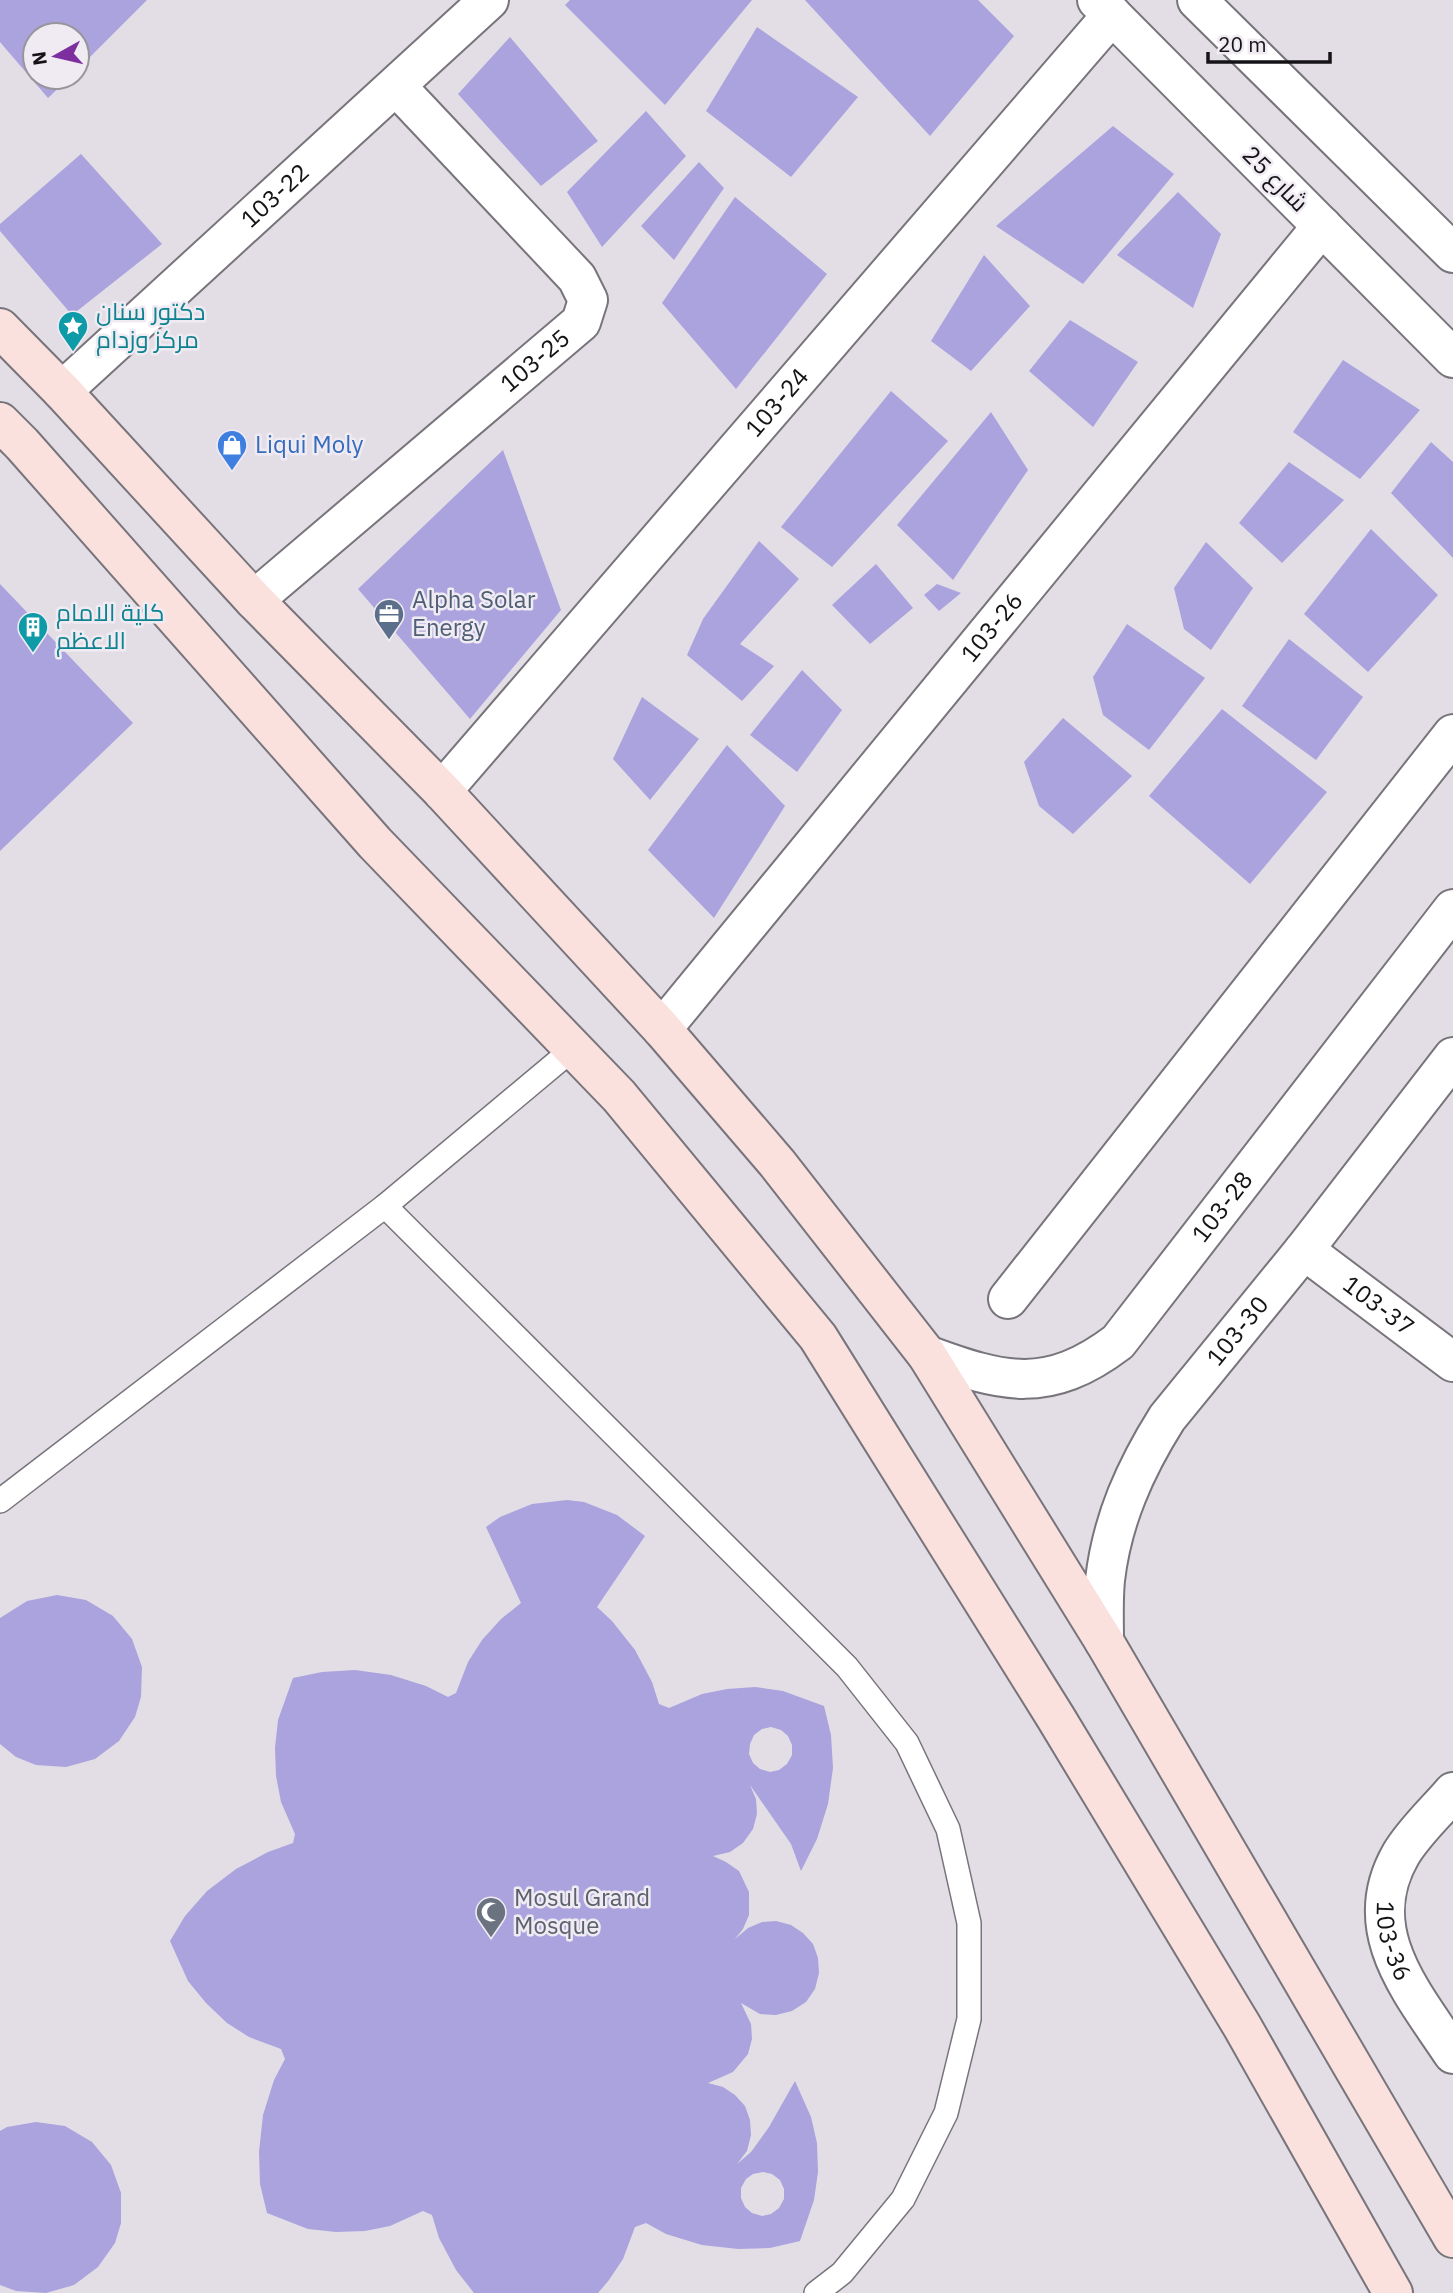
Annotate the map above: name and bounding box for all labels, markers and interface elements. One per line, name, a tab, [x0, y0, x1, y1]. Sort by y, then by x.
north arrow	[21, 21, 91, 91]
scale bar	[1208, 21, 1330, 65]
text: 20 m	[1218, 30, 1267, 58]
text: N	[26, 50, 52, 67]
street label: شارع 25	[1235, 138, 1316, 219]
street label: 103-22	[234, 156, 315, 234]
place label: دكتور سنان مركز وزدام	[96, 295, 205, 356]
place icon: دكتور سنان مركز وزدام	[56, 309, 90, 353]
street label: 103-25	[493, 322, 576, 399]
street label: 103-24	[738, 361, 815, 443]
shop icon: Liqui Moly	[215, 428, 249, 472]
place label: Liqui Moly	[255, 428, 363, 460]
place label: Alpha Solar Energy	[412, 583, 536, 643]
street label: 103-26	[953, 585, 1030, 668]
place label: كلية الامام الاعظم	[56, 596, 164, 657]
office icon: Alpha Solar Energy	[372, 597, 406, 641]
building icon: كلية الامام الاعظم	[16, 610, 50, 654]
street label: 103-28	[1184, 1164, 1259, 1248]
street label: 103-37	[1337, 1268, 1421, 1342]
street label: 103-30	[1199, 1289, 1275, 1372]
place label: Mosul Grand Mosque	[514, 1881, 650, 1941]
mosque icon: Mosul Grand Mosque	[474, 1895, 508, 1939]
street label: 103-36	[1370, 1901, 1420, 1986]

